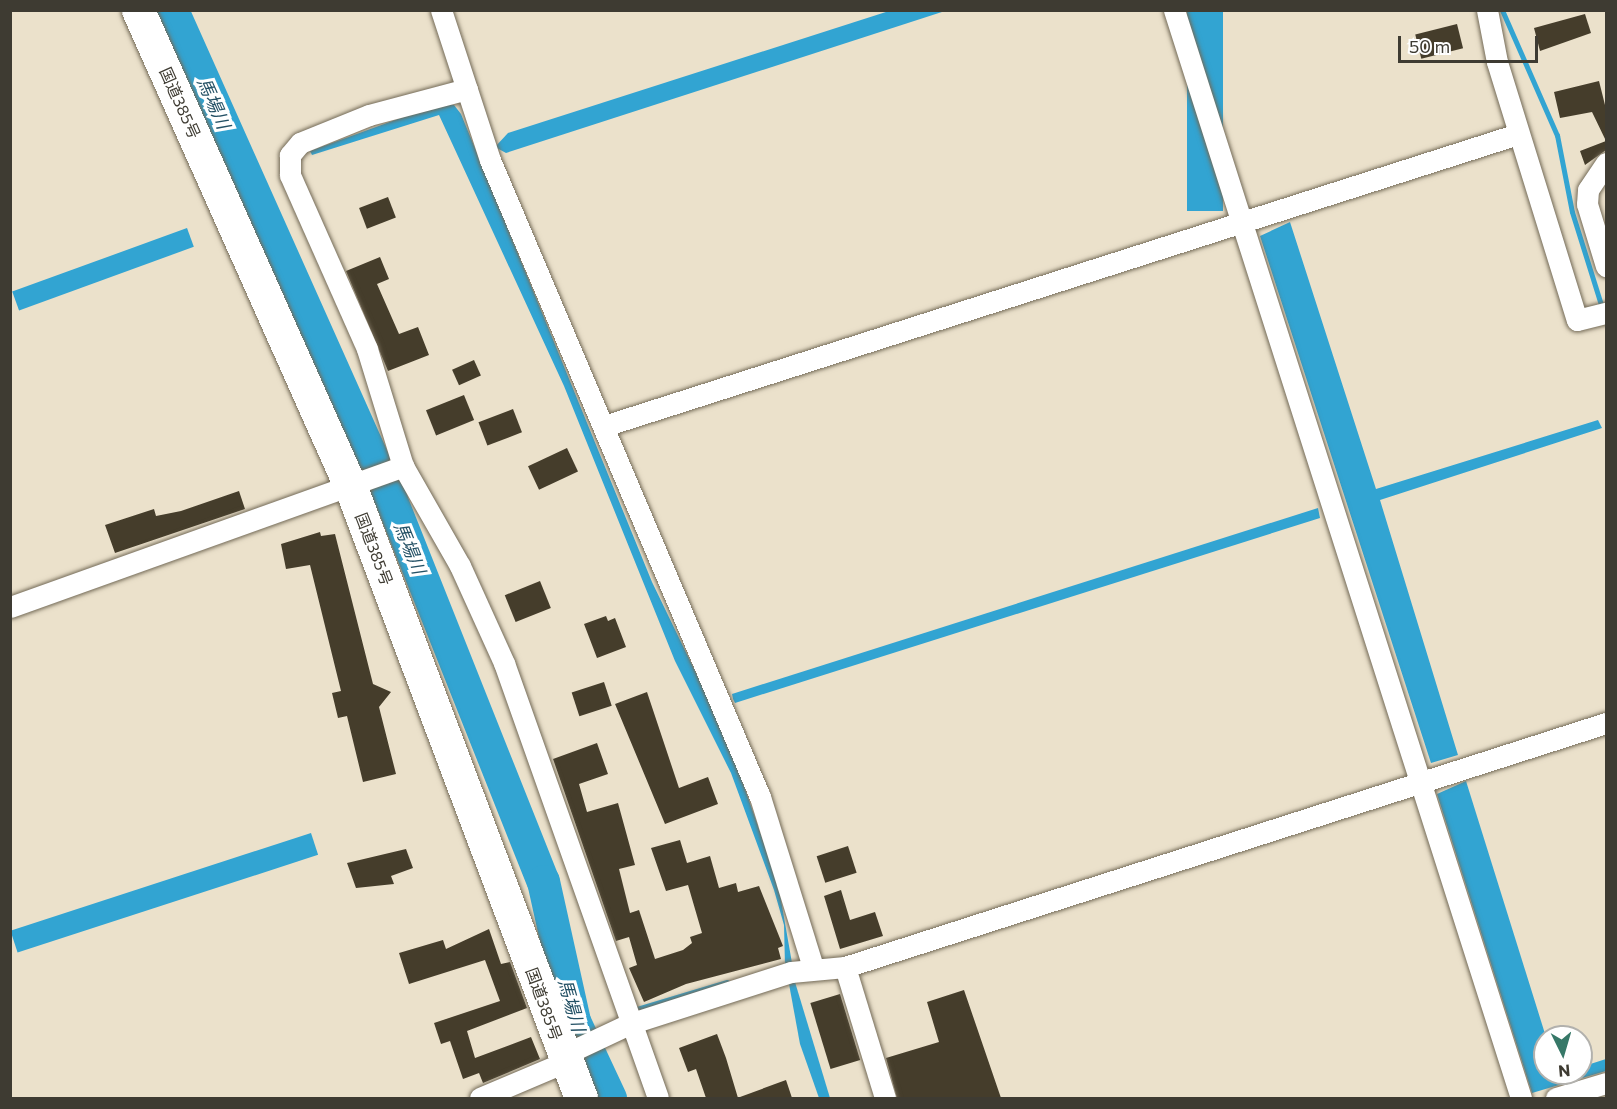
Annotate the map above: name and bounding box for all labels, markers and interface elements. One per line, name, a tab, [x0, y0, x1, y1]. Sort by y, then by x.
scale bar	[1401, 24, 1540, 62]
text: 50 m	[1409, 35, 1450, 57]
street label: 国道385号	[156, 64, 204, 142]
water label: 馬場川	[193, 74, 235, 132]
street label: 国道385号	[351, 510, 397, 588]
water label: 馬場川	[390, 519, 430, 577]
street label: 国道385号	[522, 965, 566, 1043]
water label: 馬場川	[554, 976, 590, 1034]
north arrow	[1533, 1025, 1593, 1085]
text: N	[1558, 1061, 1571, 1081]

